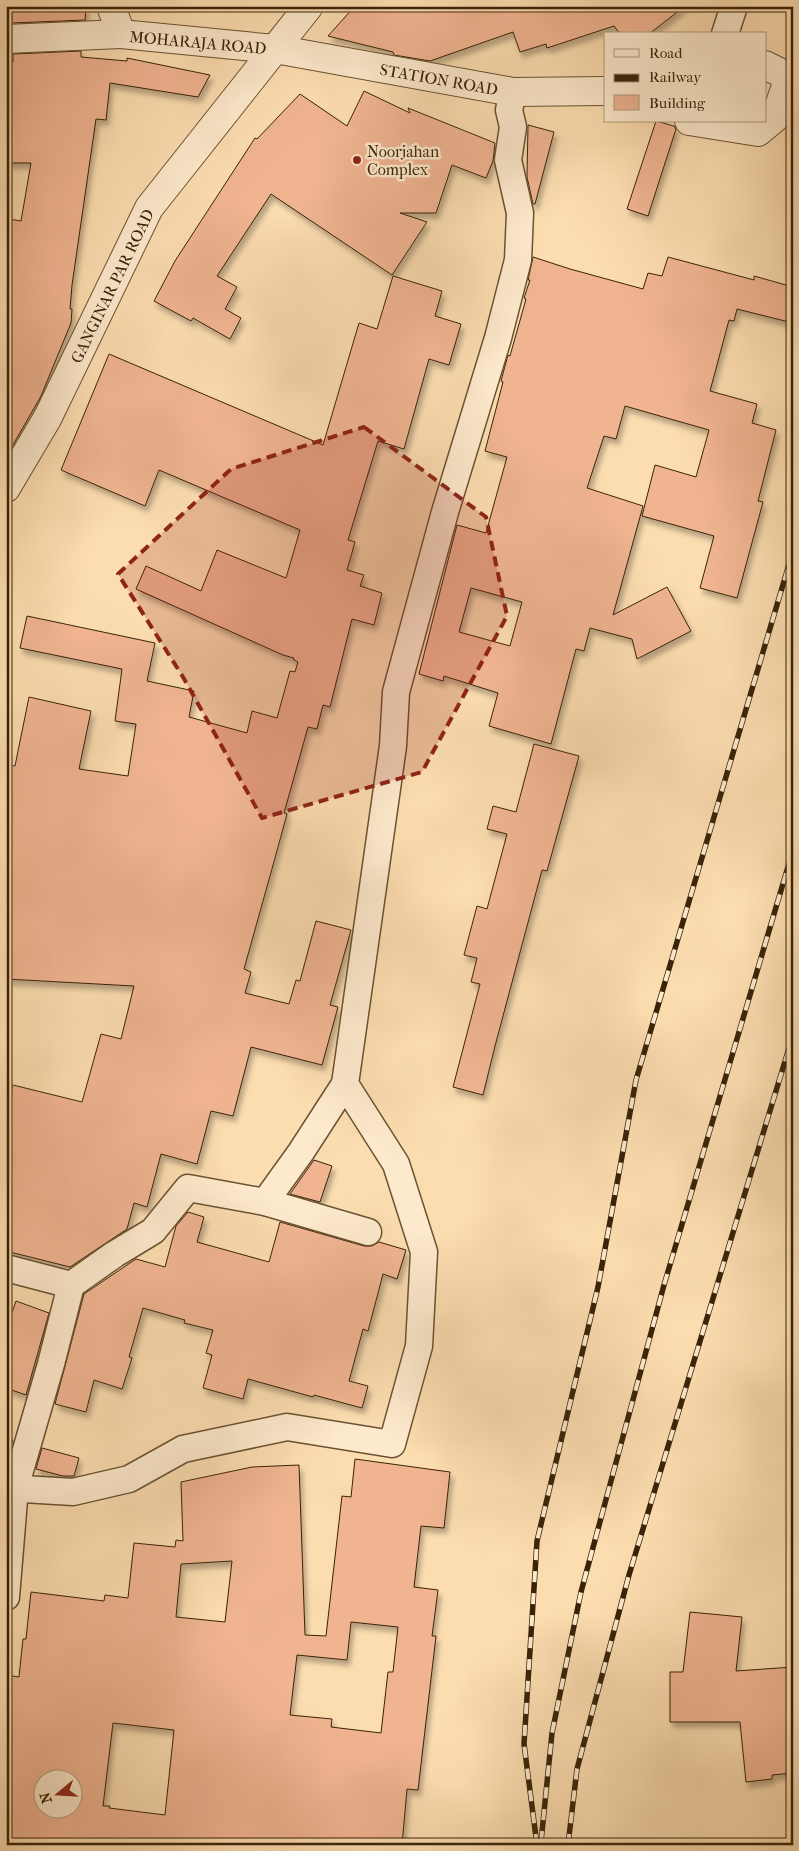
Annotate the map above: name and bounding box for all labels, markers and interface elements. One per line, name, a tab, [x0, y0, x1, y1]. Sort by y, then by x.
street label: MOHARAJA ROAD	[129, 27, 267, 58]
legend	[604, 32, 766, 122]
text: Road	[649, 44, 683, 62]
street label: STATION ROAD	[378, 60, 499, 99]
text: Railway	[649, 68, 702, 86]
text: Building	[649, 94, 706, 112]
place label: Noorjahan Complex	[367, 142, 440, 179]
marker: Noorjahan Complex	[351, 154, 363, 166]
street label: GANGINAR PAR ROAD	[67, 206, 158, 366]
north arrow	[32, 1768, 82, 1818]
text: N	[36, 1790, 56, 1806]

